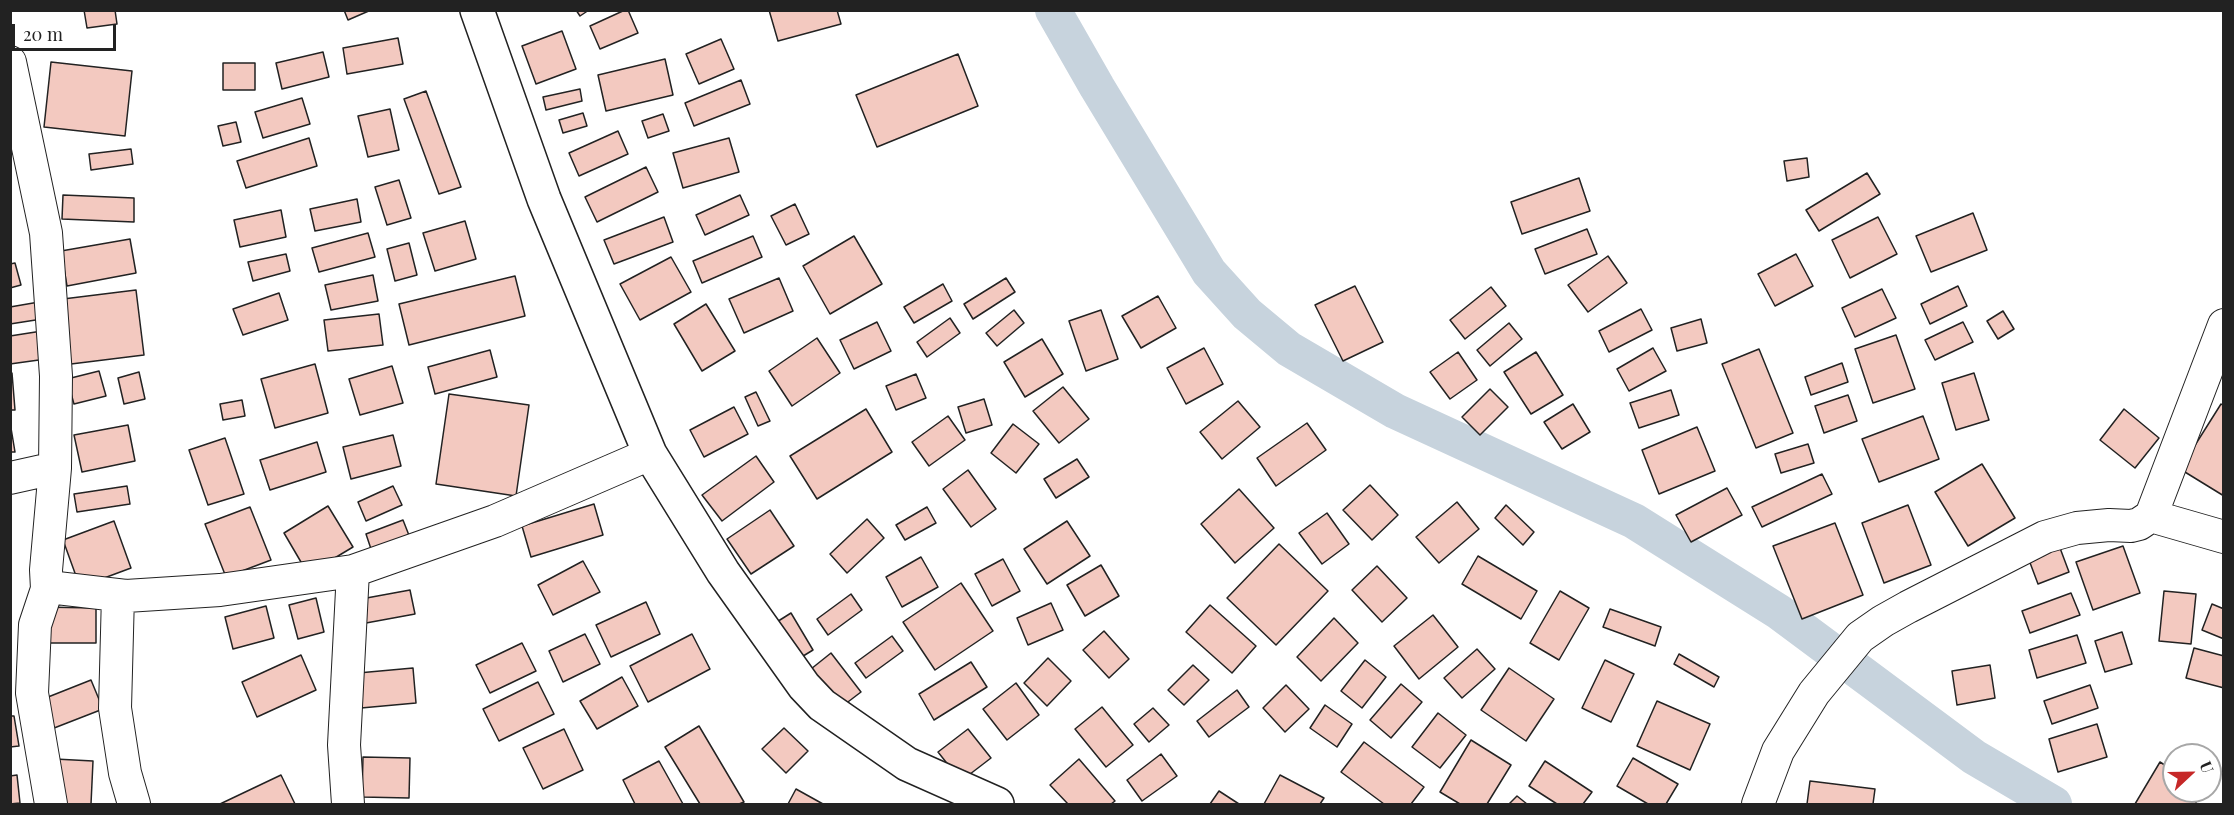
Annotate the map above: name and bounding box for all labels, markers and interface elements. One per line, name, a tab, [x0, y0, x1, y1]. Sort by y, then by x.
scale bar	[15, 12, 118, 50]
text: 20 m	[23, 22, 63, 46]
north arrow	[2162, 743, 2222, 803]
text: U	[2195, 758, 2219, 776]

